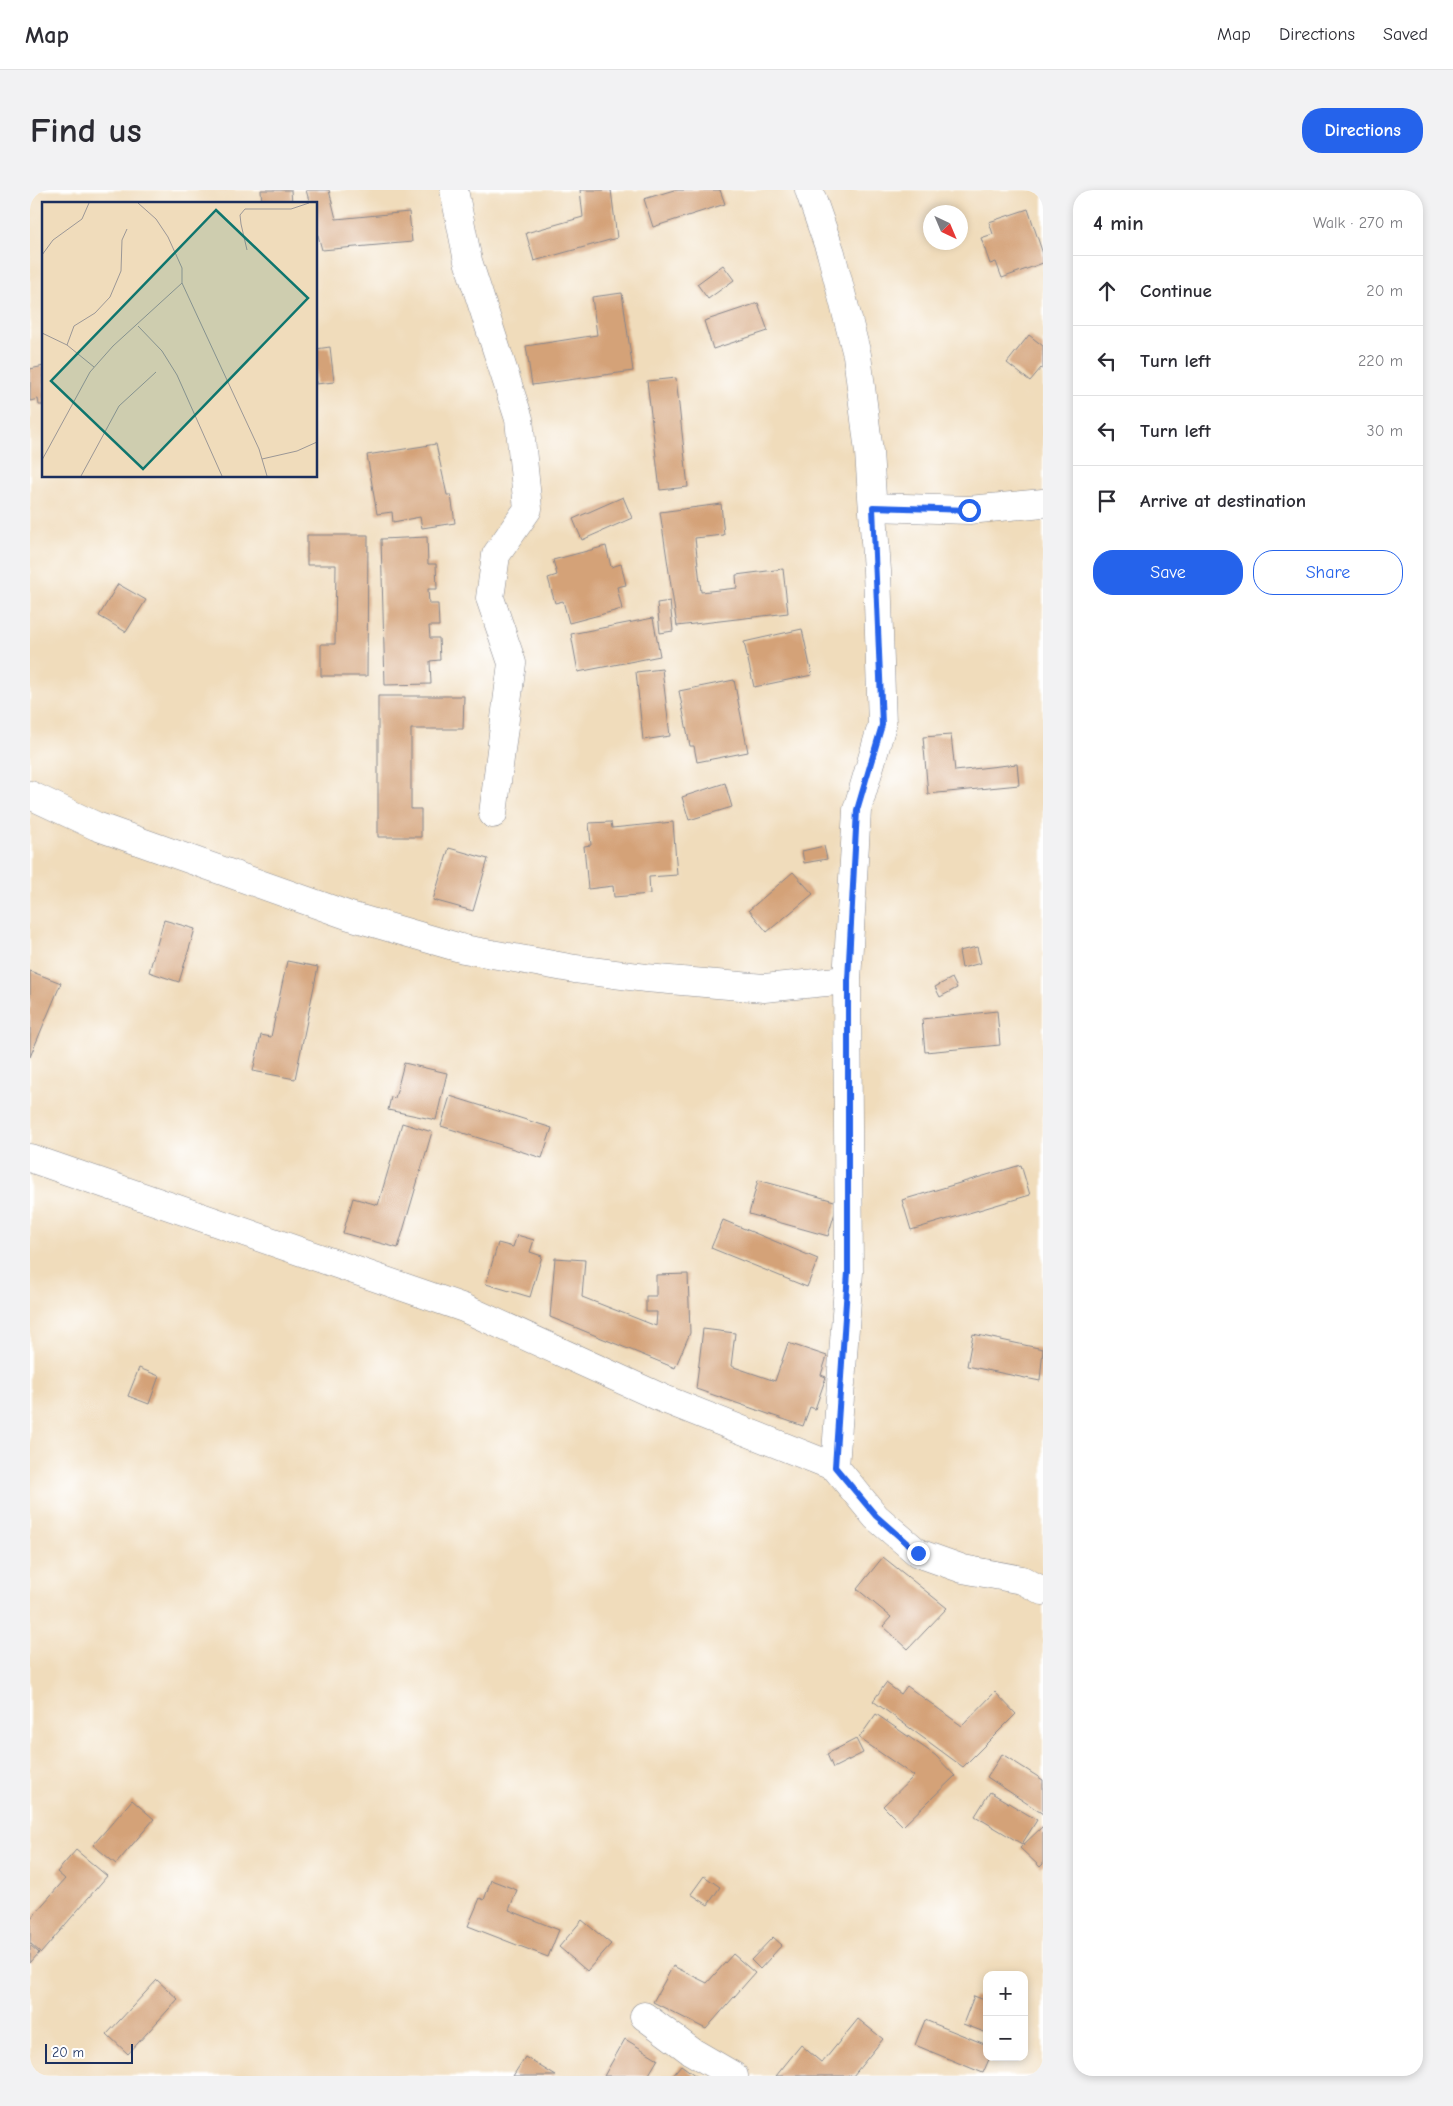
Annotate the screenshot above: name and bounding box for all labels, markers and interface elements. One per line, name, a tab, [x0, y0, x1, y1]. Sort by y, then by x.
text: Map	[25, 21, 69, 49]
text: Map	[1217, 24, 1251, 45]
text: Directions	[1279, 24, 1355, 45]
text: Saved	[1383, 24, 1428, 45]
button: Directions	[1302, 108, 1423, 153]
text: Find us	[30, 110, 142, 151]
inset map	[42, 202, 318, 478]
north arrow	[923, 205, 968, 250]
text: 4 min	[1093, 211, 1144, 235]
text: Walk · 270 m	[1313, 214, 1403, 232]
icon: ahead	[1093, 277, 1121, 305]
text: Continue	[1140, 280, 1212, 302]
text: 20 m	[1366, 282, 1403, 300]
icon: left	[1093, 347, 1121, 375]
text: Turn left	[1140, 350, 1211, 372]
text: 220 m	[1358, 352, 1403, 370]
icon: left	[1093, 417, 1121, 445]
text: Turn left	[1140, 420, 1211, 442]
text: 30 m	[1367, 422, 1403, 440]
icon: arrive	[1093, 487, 1121, 515]
text: Arrive at destination	[1140, 490, 1306, 512]
route start	[958, 499, 981, 522]
button: Save	[1093, 550, 1243, 595]
button: Share	[1253, 550, 1403, 595]
route end	[907, 1542, 930, 1565]
map controls	[983, 1971, 1028, 2061]
button: +	[983, 1971, 1028, 2016]
button: −	[983, 2016, 1028, 2061]
scale bar	[45, 2041, 132, 2064]
text: 20 m	[52, 2044, 84, 2061]

